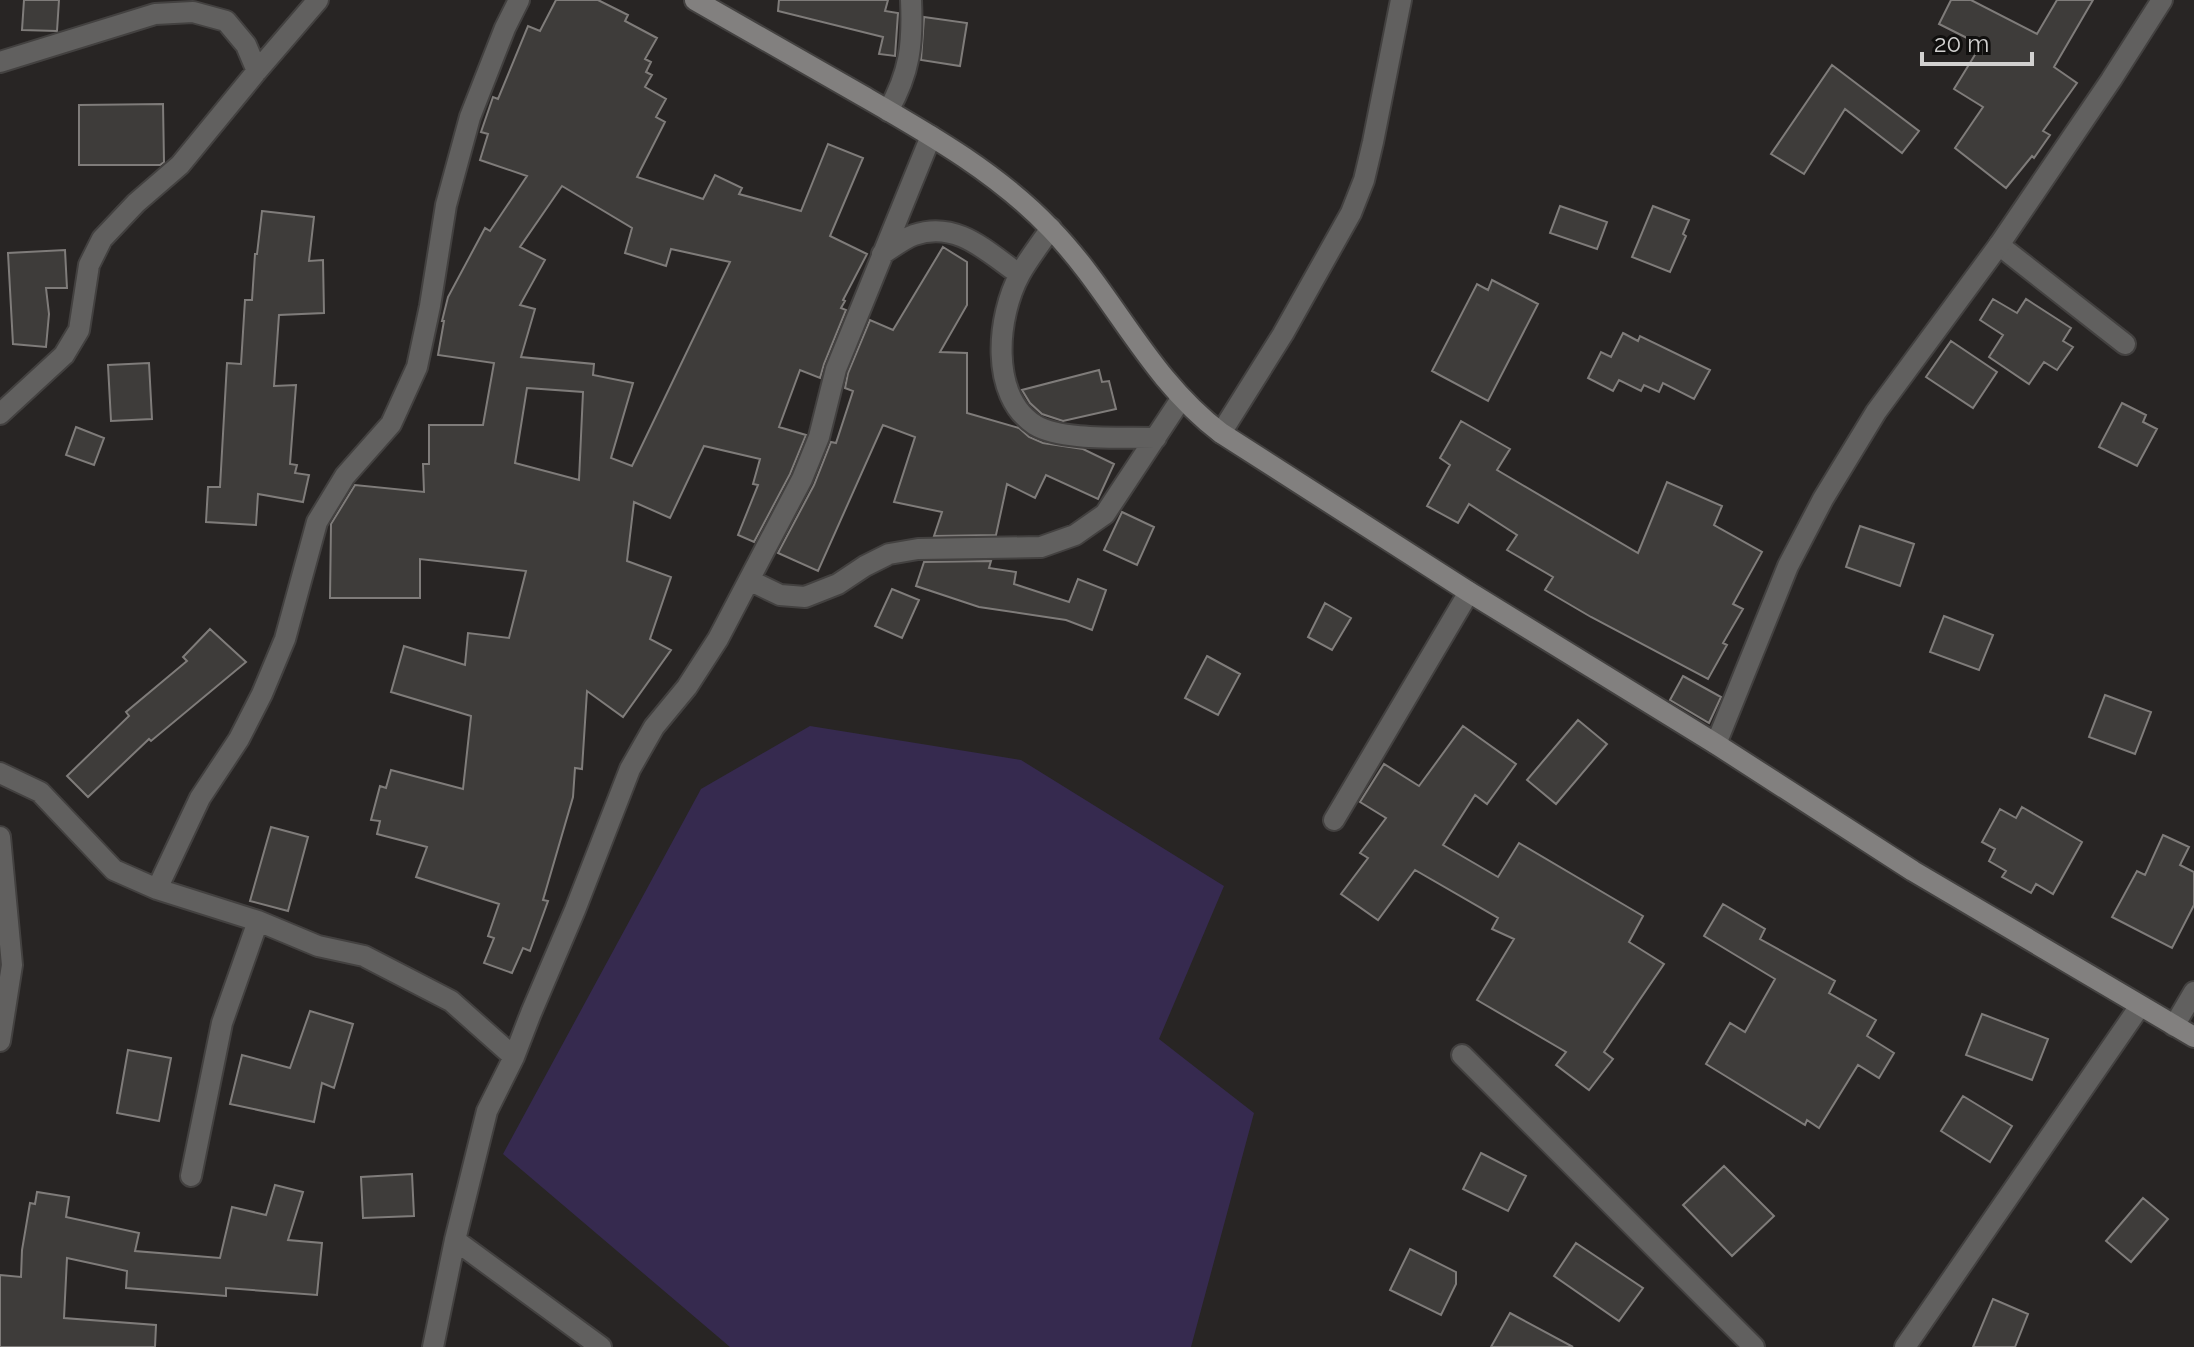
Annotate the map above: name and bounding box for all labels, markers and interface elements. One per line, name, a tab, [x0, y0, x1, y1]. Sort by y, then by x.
scale bar	[1922, 16, 2032, 66]
text: 20 m	[1934, 29, 1989, 58]

